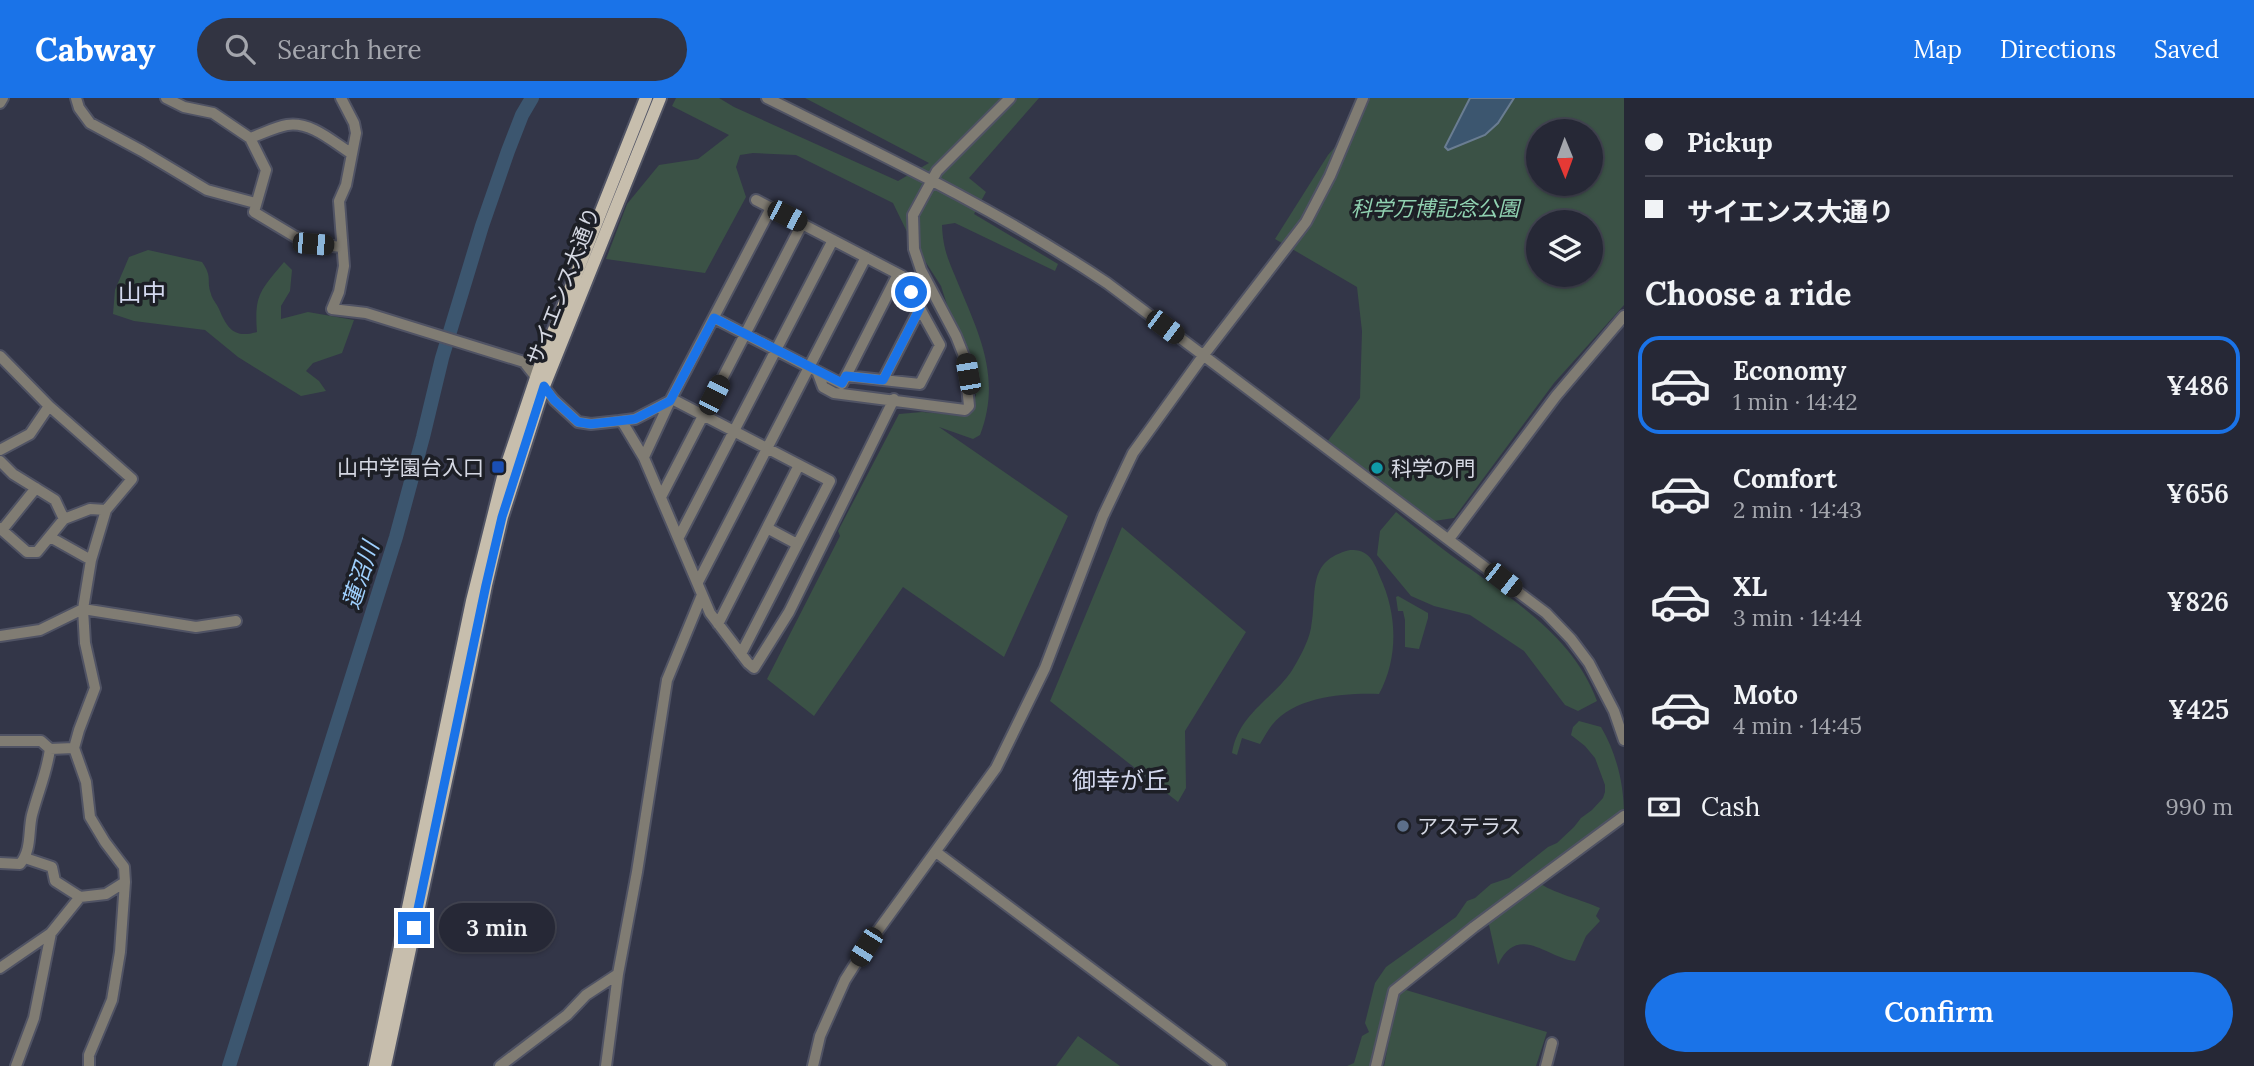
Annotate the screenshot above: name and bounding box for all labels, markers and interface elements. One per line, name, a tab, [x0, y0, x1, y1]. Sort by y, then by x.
search box	[197, 18, 687, 81]
text: Cabway	[35, 28, 155, 70]
icon: search	[221, 30, 259, 68]
text: Search here	[277, 33, 422, 66]
text: Map	[1913, 34, 1962, 65]
text: Directions	[2000, 34, 2116, 65]
text: Saved	[2154, 34, 2219, 65]
north arrow	[1526, 119, 1603, 196]
map controls	[1526, 119, 1603, 287]
text: Pickup	[1687, 126, 1773, 159]
park label: 科学万博記念公園	[1351, 195, 1522, 222]
text: サイエンス大通り	[1687, 195, 1894, 228]
car	[764, 197, 811, 235]
street label: サイエンス大通り	[520, 203, 606, 369]
button: layers	[1526, 210, 1603, 287]
car	[292, 232, 335, 256]
text: Choose a ride	[1645, 273, 1852, 314]
route start	[895, 276, 927, 308]
district label: 山中	[118, 277, 166, 308]
car	[1142, 306, 1189, 348]
car	[955, 351, 982, 397]
icon: car	[1649, 354, 1712, 417]
text: Economy	[1733, 354, 1846, 387]
text: ¥486	[2166, 369, 2229, 402]
car	[696, 372, 733, 418]
text: 1 min · 14:42	[1733, 387, 1858, 416]
place label: 山中学園台入口	[337, 454, 484, 481]
place label: 科学の門	[1391, 455, 1475, 482]
marker: 山中学園台入口	[490, 459, 506, 475]
marker: 科学の門	[1369, 460, 1385, 476]
icon: car	[1649, 462, 1712, 525]
text: Comfort	[1733, 462, 1837, 495]
text: ¥656	[2166, 477, 2229, 510]
text: 2 min · 14:43	[1733, 495, 1862, 524]
water label: 蓮沼川	[336, 535, 385, 612]
car	[1480, 559, 1527, 601]
icon: car	[1649, 570, 1712, 633]
text: XL	[1733, 570, 1767, 603]
text: ¥826	[2167, 585, 2229, 618]
text: 3 min · 14:44	[1733, 603, 1862, 632]
icon: car	[1649, 678, 1712, 741]
text: Moto	[1733, 678, 1798, 711]
text: ¥425	[2168, 693, 2229, 726]
text: 4 min · 14:45	[1733, 711, 1862, 740]
district label: 御幸が丘	[1072, 765, 1168, 796]
icon: cash	[1645, 788, 1683, 826]
text: Cash	[1701, 790, 1760, 823]
text: 990 m	[2166, 792, 2233, 821]
place label: アステラス	[1417, 813, 1522, 840]
marker: アステラス	[1395, 818, 1411, 834]
callout: 3 min	[438, 904, 554, 952]
route end	[398, 912, 430, 944]
text: 3 min	[466, 913, 528, 942]
car	[846, 924, 887, 970]
button: Confirm	[1645, 972, 2233, 1052]

